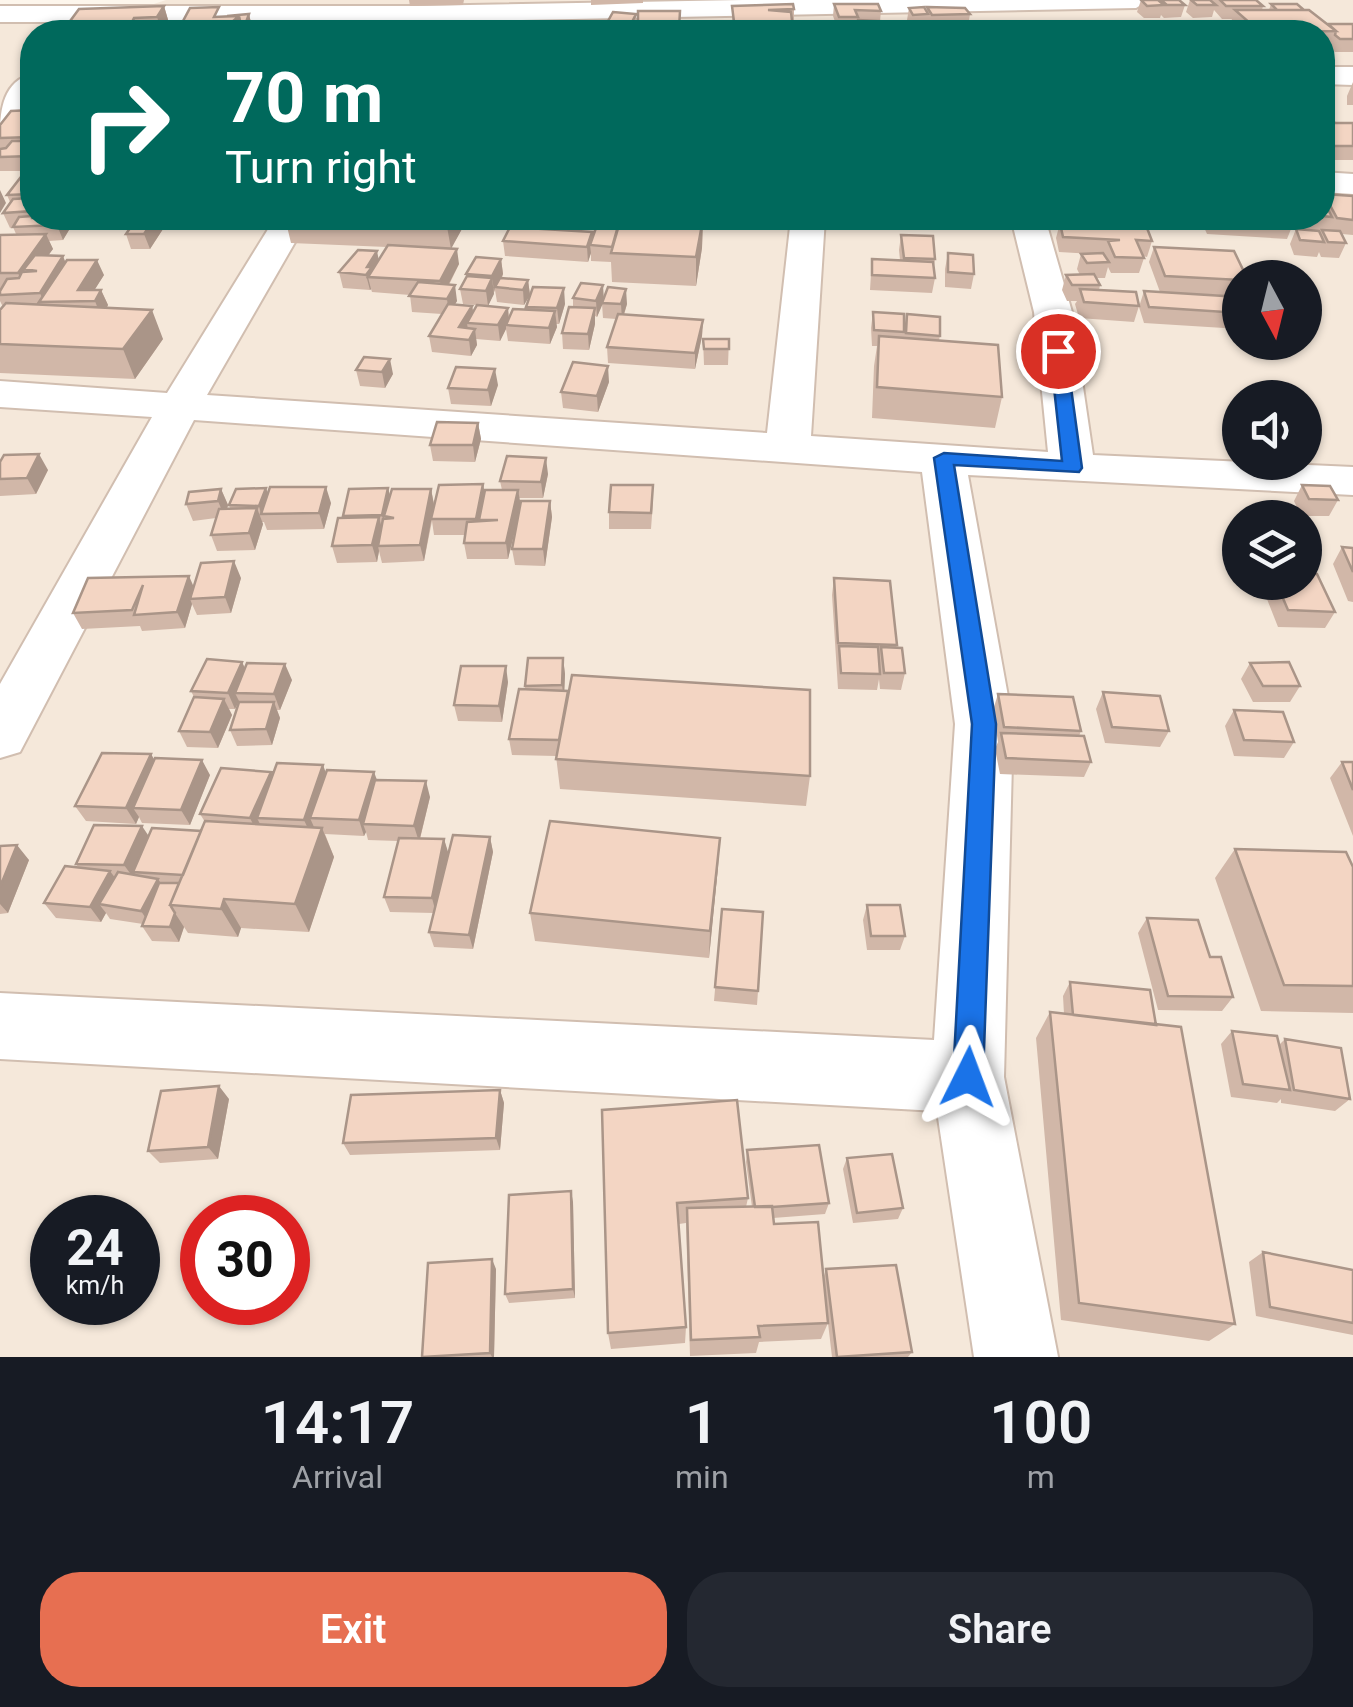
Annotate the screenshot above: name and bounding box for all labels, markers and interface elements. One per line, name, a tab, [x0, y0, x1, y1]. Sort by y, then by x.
text: 70 m	[225, 57, 383, 139]
icon: right	[60, 60, 190, 190]
text: Turn right	[225, 141, 417, 194]
north arrow	[1222, 260, 1322, 360]
map controls	[1222, 260, 1322, 600]
pin	[1016, 309, 1101, 394]
icon: arrive	[1031, 324, 1086, 379]
button: sound	[1222, 380, 1322, 480]
button: layers	[1222, 500, 1322, 600]
position arrow	[916, 1025, 1020, 1129]
speed limit sign: 30	[180, 1195, 310, 1325]
text: 24	[66, 1219, 124, 1277]
text: km/h	[66, 1271, 124, 1300]
text: 14:17	[261, 1387, 414, 1458]
text: 1	[685, 1387, 719, 1458]
text: 100	[989, 1387, 1092, 1458]
text: Arrival	[292, 1458, 383, 1496]
text: min	[675, 1458, 729, 1496]
text: m	[1027, 1458, 1055, 1496]
button: Exit	[40, 1572, 667, 1687]
button: Share	[687, 1572, 1313, 1687]

